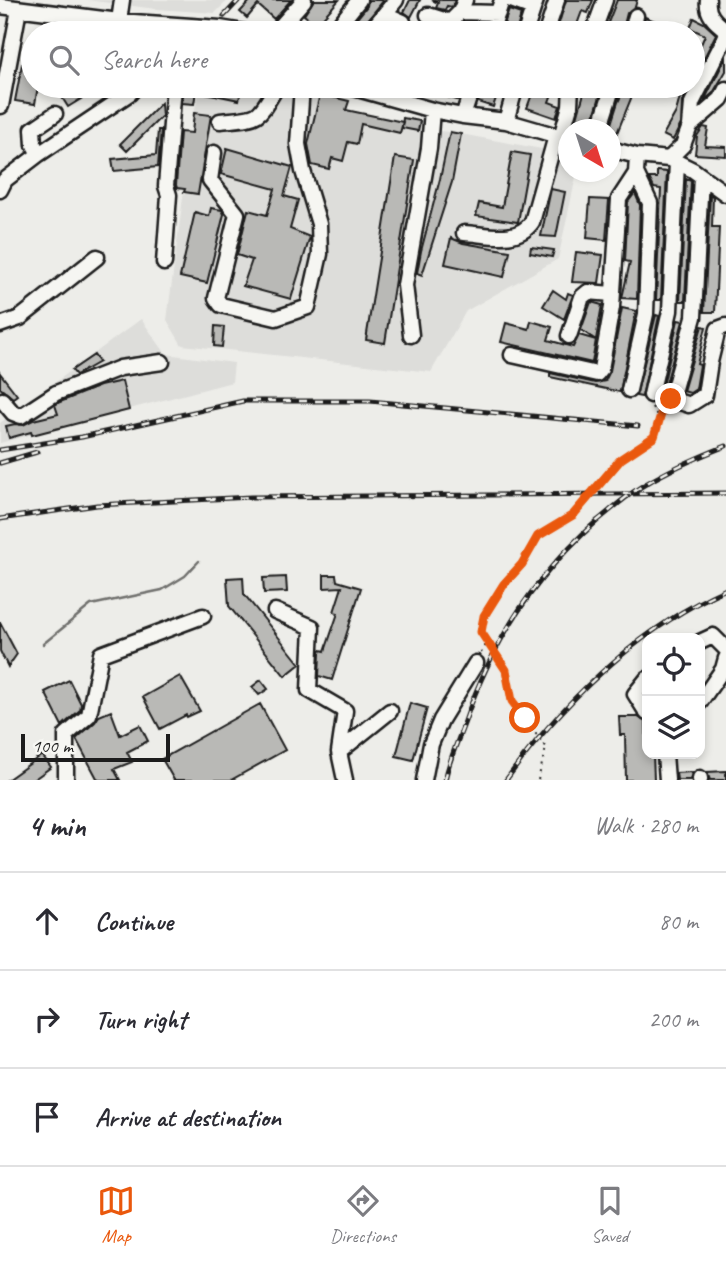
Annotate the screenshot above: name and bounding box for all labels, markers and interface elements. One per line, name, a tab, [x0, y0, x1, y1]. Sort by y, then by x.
search box	[21, 21, 705, 98]
icon: search	[45, 41, 83, 79]
text: Search here	[101, 43, 207, 76]
north arrow	[558, 119, 621, 182]
route end	[655, 383, 686, 414]
map controls	[642, 633, 705, 759]
button: locate	[642, 633, 705, 696]
button: layers	[642, 696, 705, 759]
route start	[509, 702, 540, 733]
scale bar	[21, 731, 170, 763]
text: 100 m	[32, 734, 73, 758]
text: 4 min	[28, 807, 85, 845]
text: Walk · 280 m	[594, 811, 698, 840]
icon: ahead	[28, 902, 66, 940]
text: Continue	[95, 905, 173, 938]
text: 80 m	[659, 907, 698, 936]
icon: right	[28, 1000, 66, 1038]
text: Turn right	[95, 1003, 186, 1036]
text: 200 m	[649, 1005, 698, 1034]
icon: arrive	[28, 1098, 66, 1136]
text: Arrive at destination	[95, 1101, 281, 1134]
tab: Map	[97, 1182, 135, 1248]
tab: Directions	[330, 1182, 396, 1248]
tab: Saved	[591, 1182, 629, 1248]

